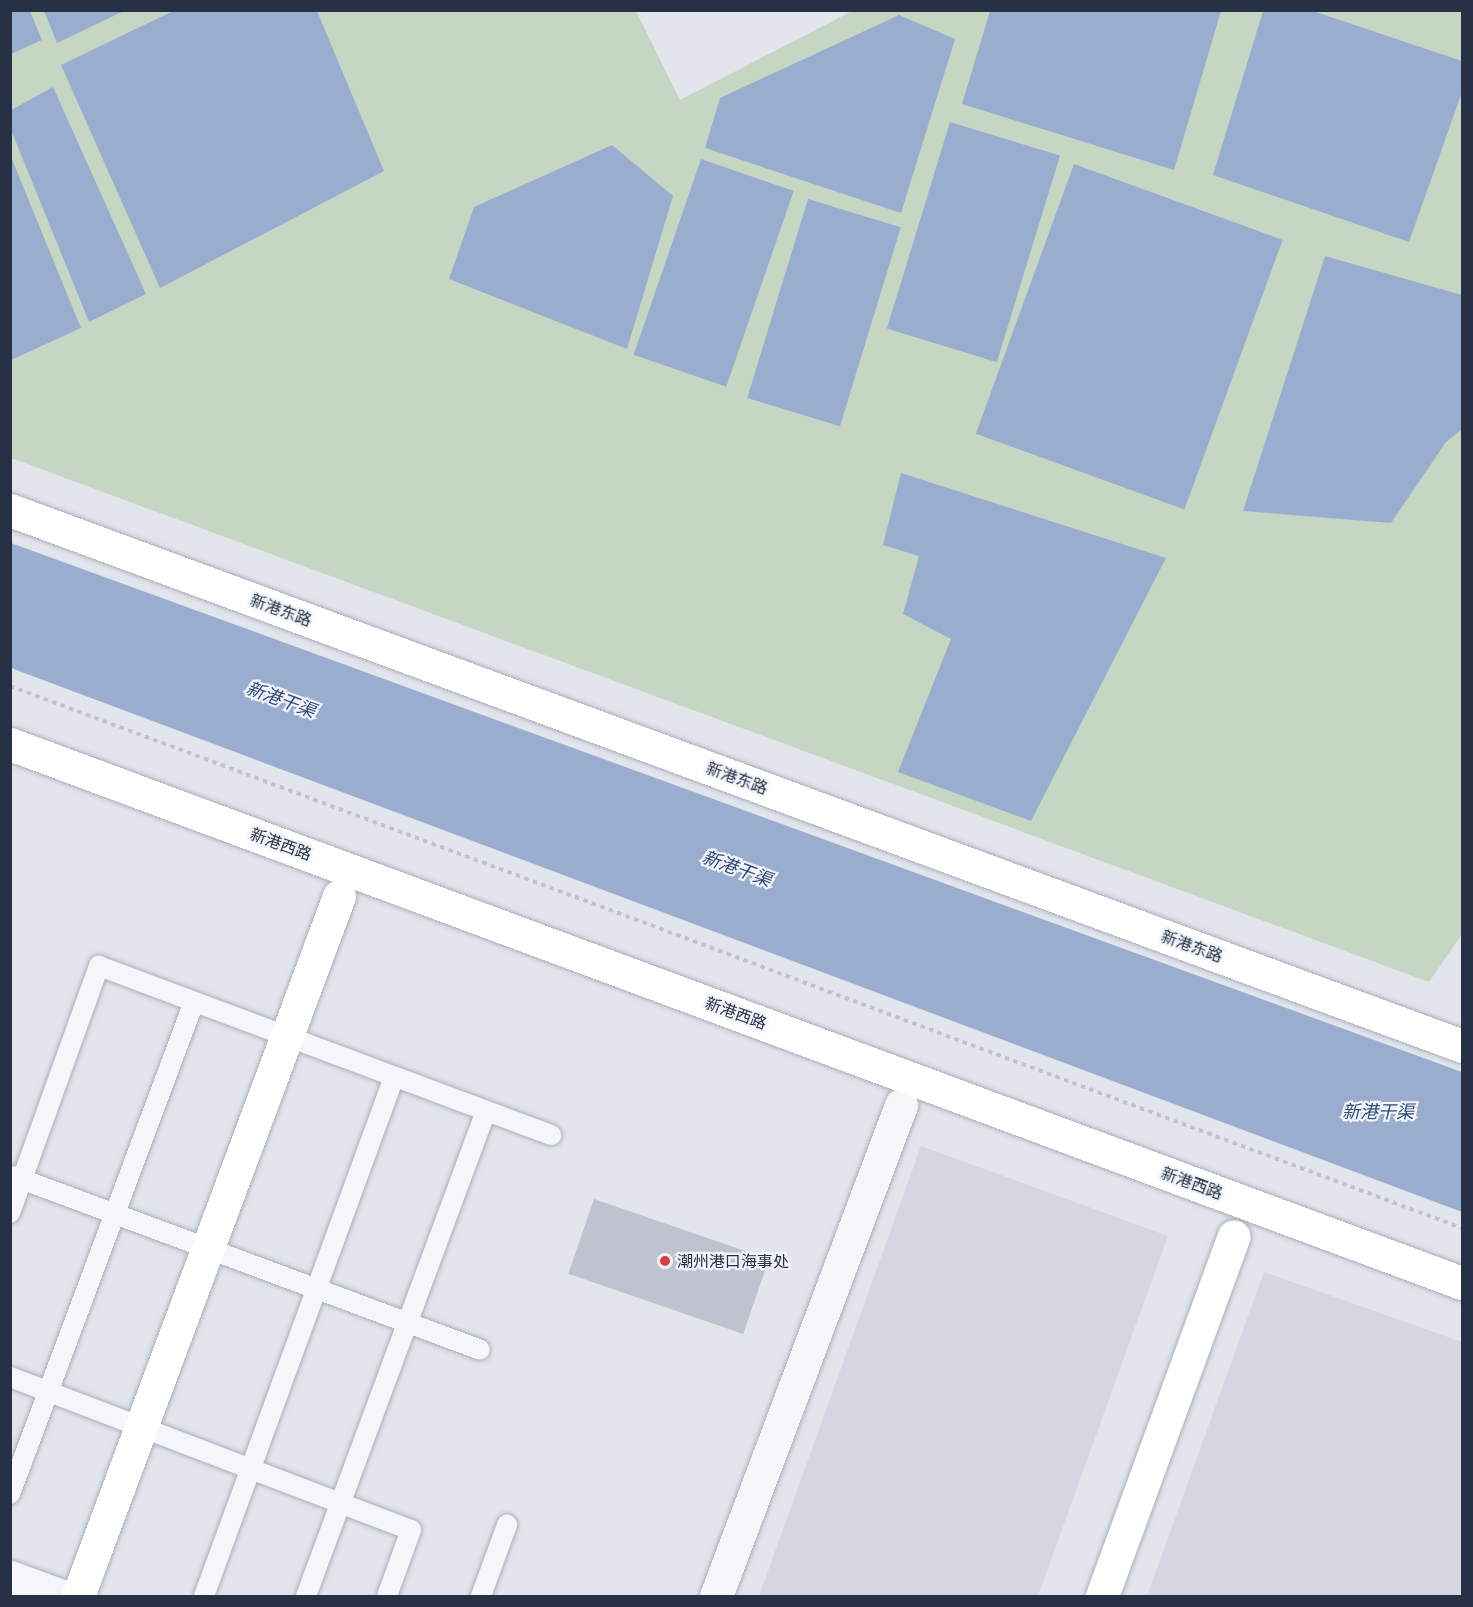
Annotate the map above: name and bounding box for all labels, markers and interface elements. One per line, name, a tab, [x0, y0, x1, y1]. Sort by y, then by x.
street label: 新港东路	[248, 590, 314, 630]
water label: 新港干渠	[243, 677, 319, 721]
street label: 新港东路	[704, 758, 770, 798]
street label: 新港西路	[248, 824, 314, 864]
water label: 新港干渠	[699, 846, 775, 890]
street label: 新港东路	[1159, 926, 1225, 966]
street label: 新港西路	[703, 993, 769, 1033]
water label: 新港干渠	[1342, 1100, 1414, 1122]
street label: 新港西路	[1159, 1163, 1225, 1203]
place label: 潮州港口海事处	[677, 1251, 789, 1271]
marker: 潮州港口海事处	[658, 1254, 672, 1268]

